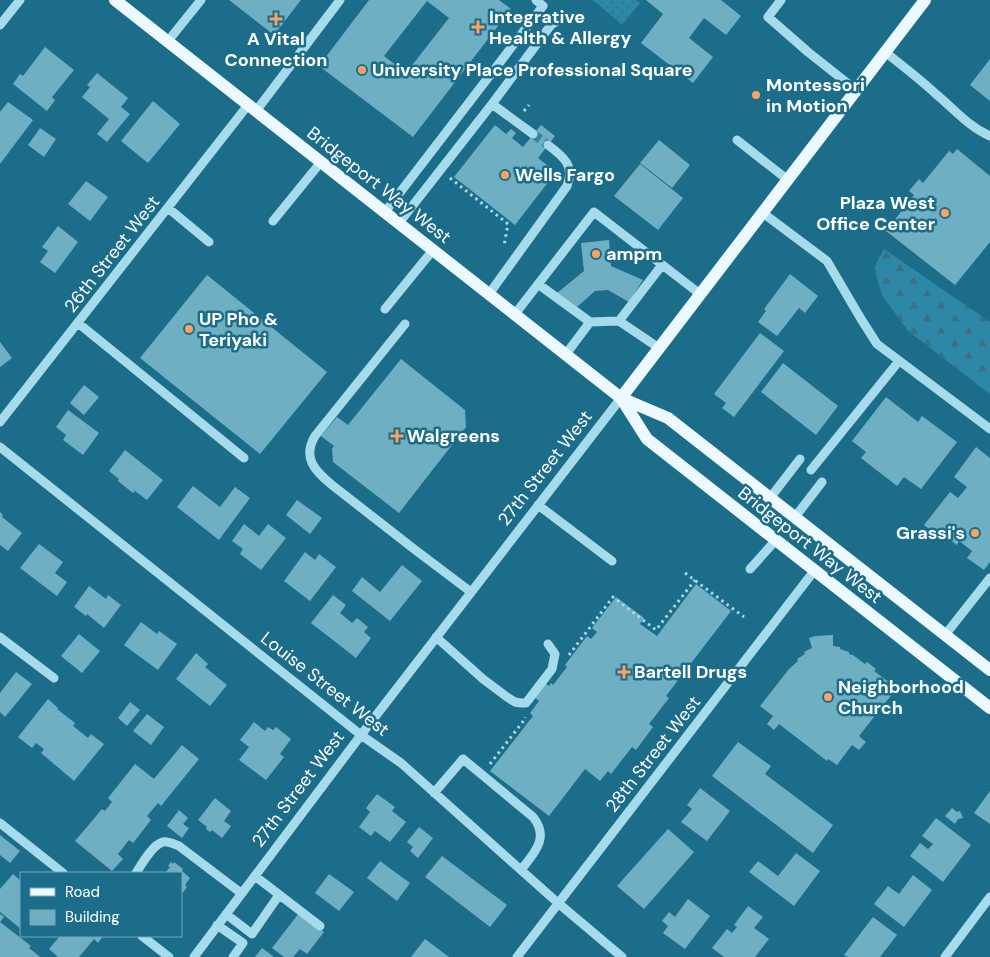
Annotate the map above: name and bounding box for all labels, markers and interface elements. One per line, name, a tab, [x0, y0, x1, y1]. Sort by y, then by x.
place label: Integrative Health & Allergy	[489, 5, 632, 50]
marker: A Vital Connection	[269, 12, 283, 26]
marker: Integrative Health & Allergy	[471, 20, 485, 34]
place label: A Vital Connection	[225, 27, 327, 72]
place label: University Place Professional Square	[372, 58, 693, 82]
marker: University Place Professional Square	[356, 64, 368, 76]
place label: Montessori in Motion	[766, 73, 865, 118]
marker: Montessori in Motion	[750, 89, 762, 101]
street label: Bridgeport Way West	[302, 121, 456, 249]
place label: Wells Fargo	[515, 163, 615, 187]
marker: Wells Fargo	[499, 169, 511, 181]
street label: 26th Street West	[59, 191, 165, 317]
place label: Plaza West Office Center	[816, 191, 935, 236]
marker: Plaza West Office Center	[939, 207, 951, 219]
place label: ampm	[606, 242, 662, 266]
marker: ampm	[590, 248, 602, 260]
place label: UP Pho & Teriyaki	[199, 307, 278, 352]
marker: UP Pho & Teriyaki	[183, 323, 195, 335]
street label: 27th Street West	[492, 405, 598, 531]
place label: Walgreens	[407, 424, 500, 448]
marker: Walgreens	[391, 430, 403, 442]
street label: Bridgeport Way West	[733, 481, 887, 609]
place label: Grassi's	[896, 521, 965, 545]
marker: Grassi's	[969, 527, 981, 539]
street label: Louise Street West	[256, 626, 394, 742]
place label: Bartell Drugs	[634, 660, 747, 684]
marker: Bartell Drugs	[618, 666, 630, 678]
place label: Neighborhood Church	[838, 675, 964, 720]
street label: 28th Street West	[600, 691, 706, 817]
marker: Neighborhood Church	[822, 691, 834, 703]
street label: 27th Street West	[246, 726, 350, 852]
legend	[20, 872, 182, 937]
text: Road	[65, 882, 100, 902]
text: Building	[65, 907, 120, 927]

